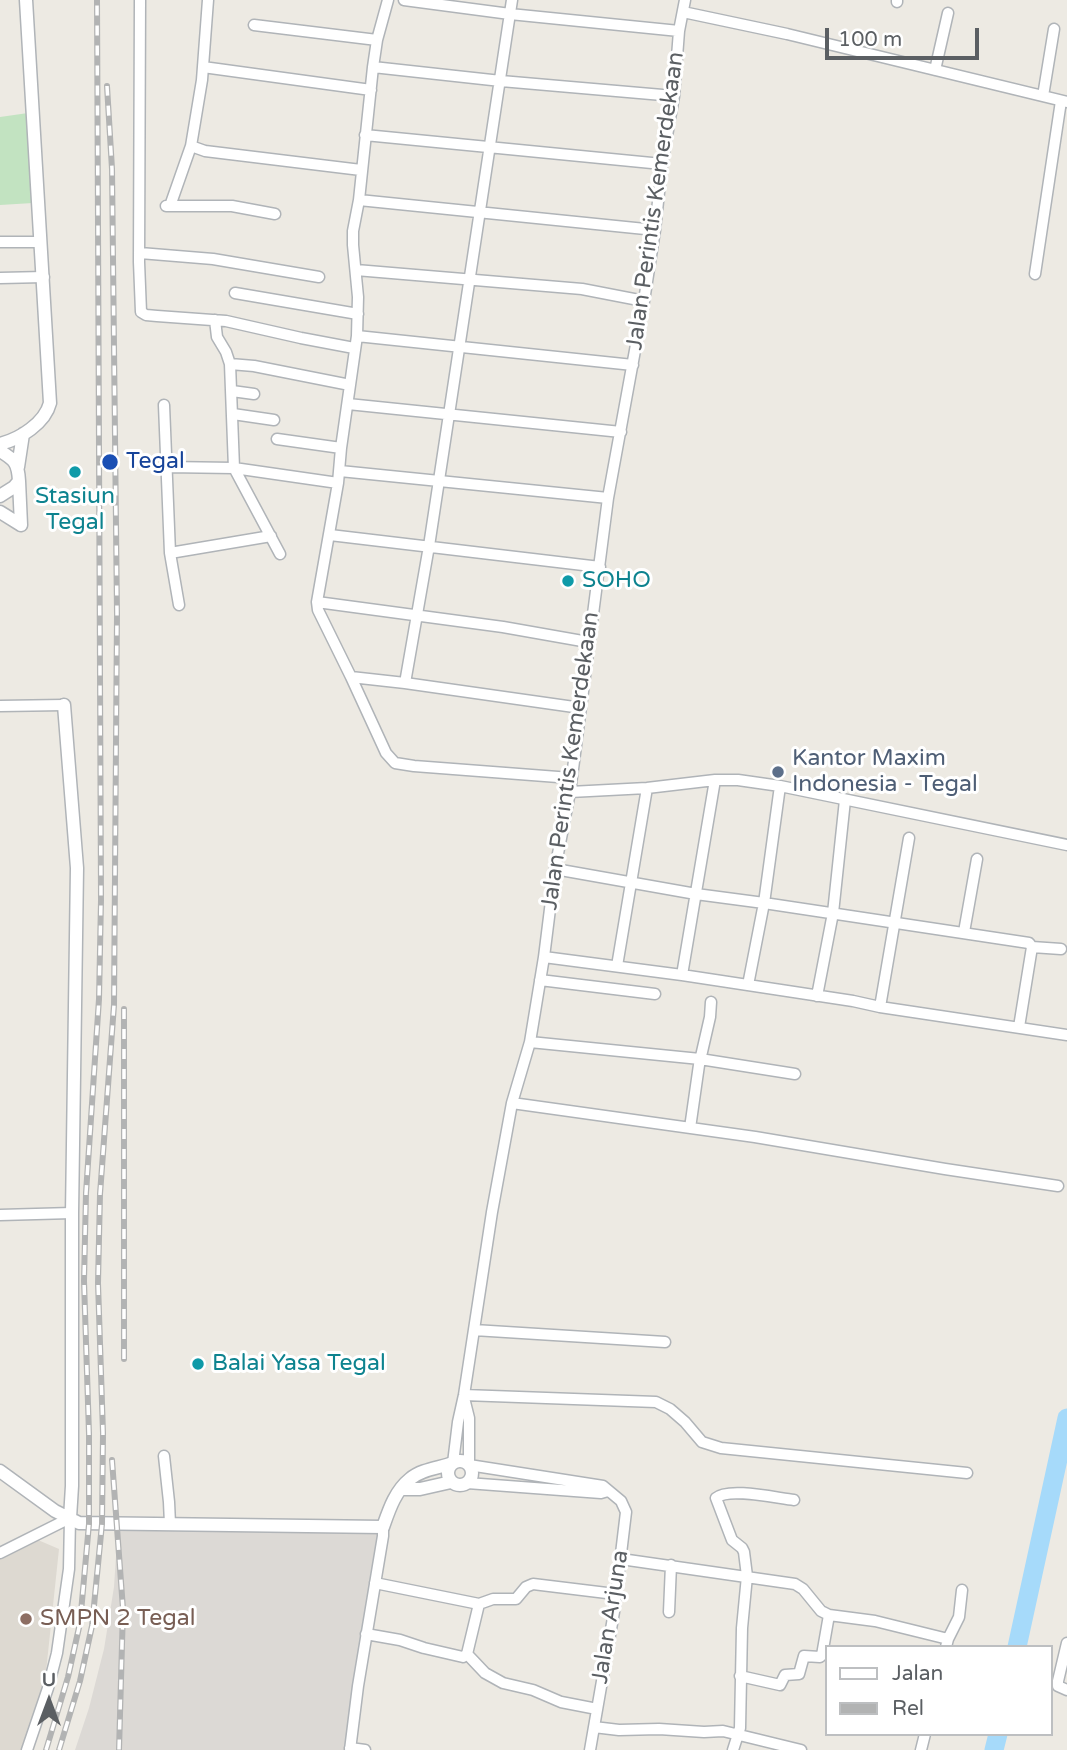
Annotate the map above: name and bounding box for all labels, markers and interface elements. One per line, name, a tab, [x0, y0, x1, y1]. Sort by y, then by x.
scale bar	[829, 14, 983, 58]
text: 100 m	[838, 27, 902, 52]
street label: Jalan Perintis Kemerdekaan	[621, 50, 691, 352]
place label: Tegal	[126, 448, 185, 476]
marker: Tegal	[100, 452, 120, 472]
marker: Stasiun Tegal	[67, 464, 83, 480]
place label: Stasiun Tegal	[35, 483, 115, 537]
place label: SOHO	[582, 567, 651, 595]
marker: SOHO	[560, 573, 576, 589]
street label: Jalan Perintis Kemerdekaan	[536, 610, 606, 912]
place label: Kantor Maxim Indonesia - Tegal	[792, 745, 978, 799]
marker: Kantor Maxim Indonesia - Tegal	[770, 764, 786, 780]
place label: Balai Yasa Tegal	[212, 1350, 386, 1378]
marker: Balai Yasa Tegal	[190, 1356, 206, 1372]
street label: Jalan Arjuna	[587, 1548, 635, 1686]
place label: SMPN 2 Tegal	[40, 1605, 195, 1633]
marker: SMPN 2 Tegal	[18, 1611, 34, 1627]
legend	[825, 1645, 1053, 1736]
text: Jalan	[892, 1661, 943, 1686]
north arrow	[14, 1666, 84, 1736]
text: U	[42, 1669, 56, 1691]
text: Rel	[892, 1696, 924, 1721]

